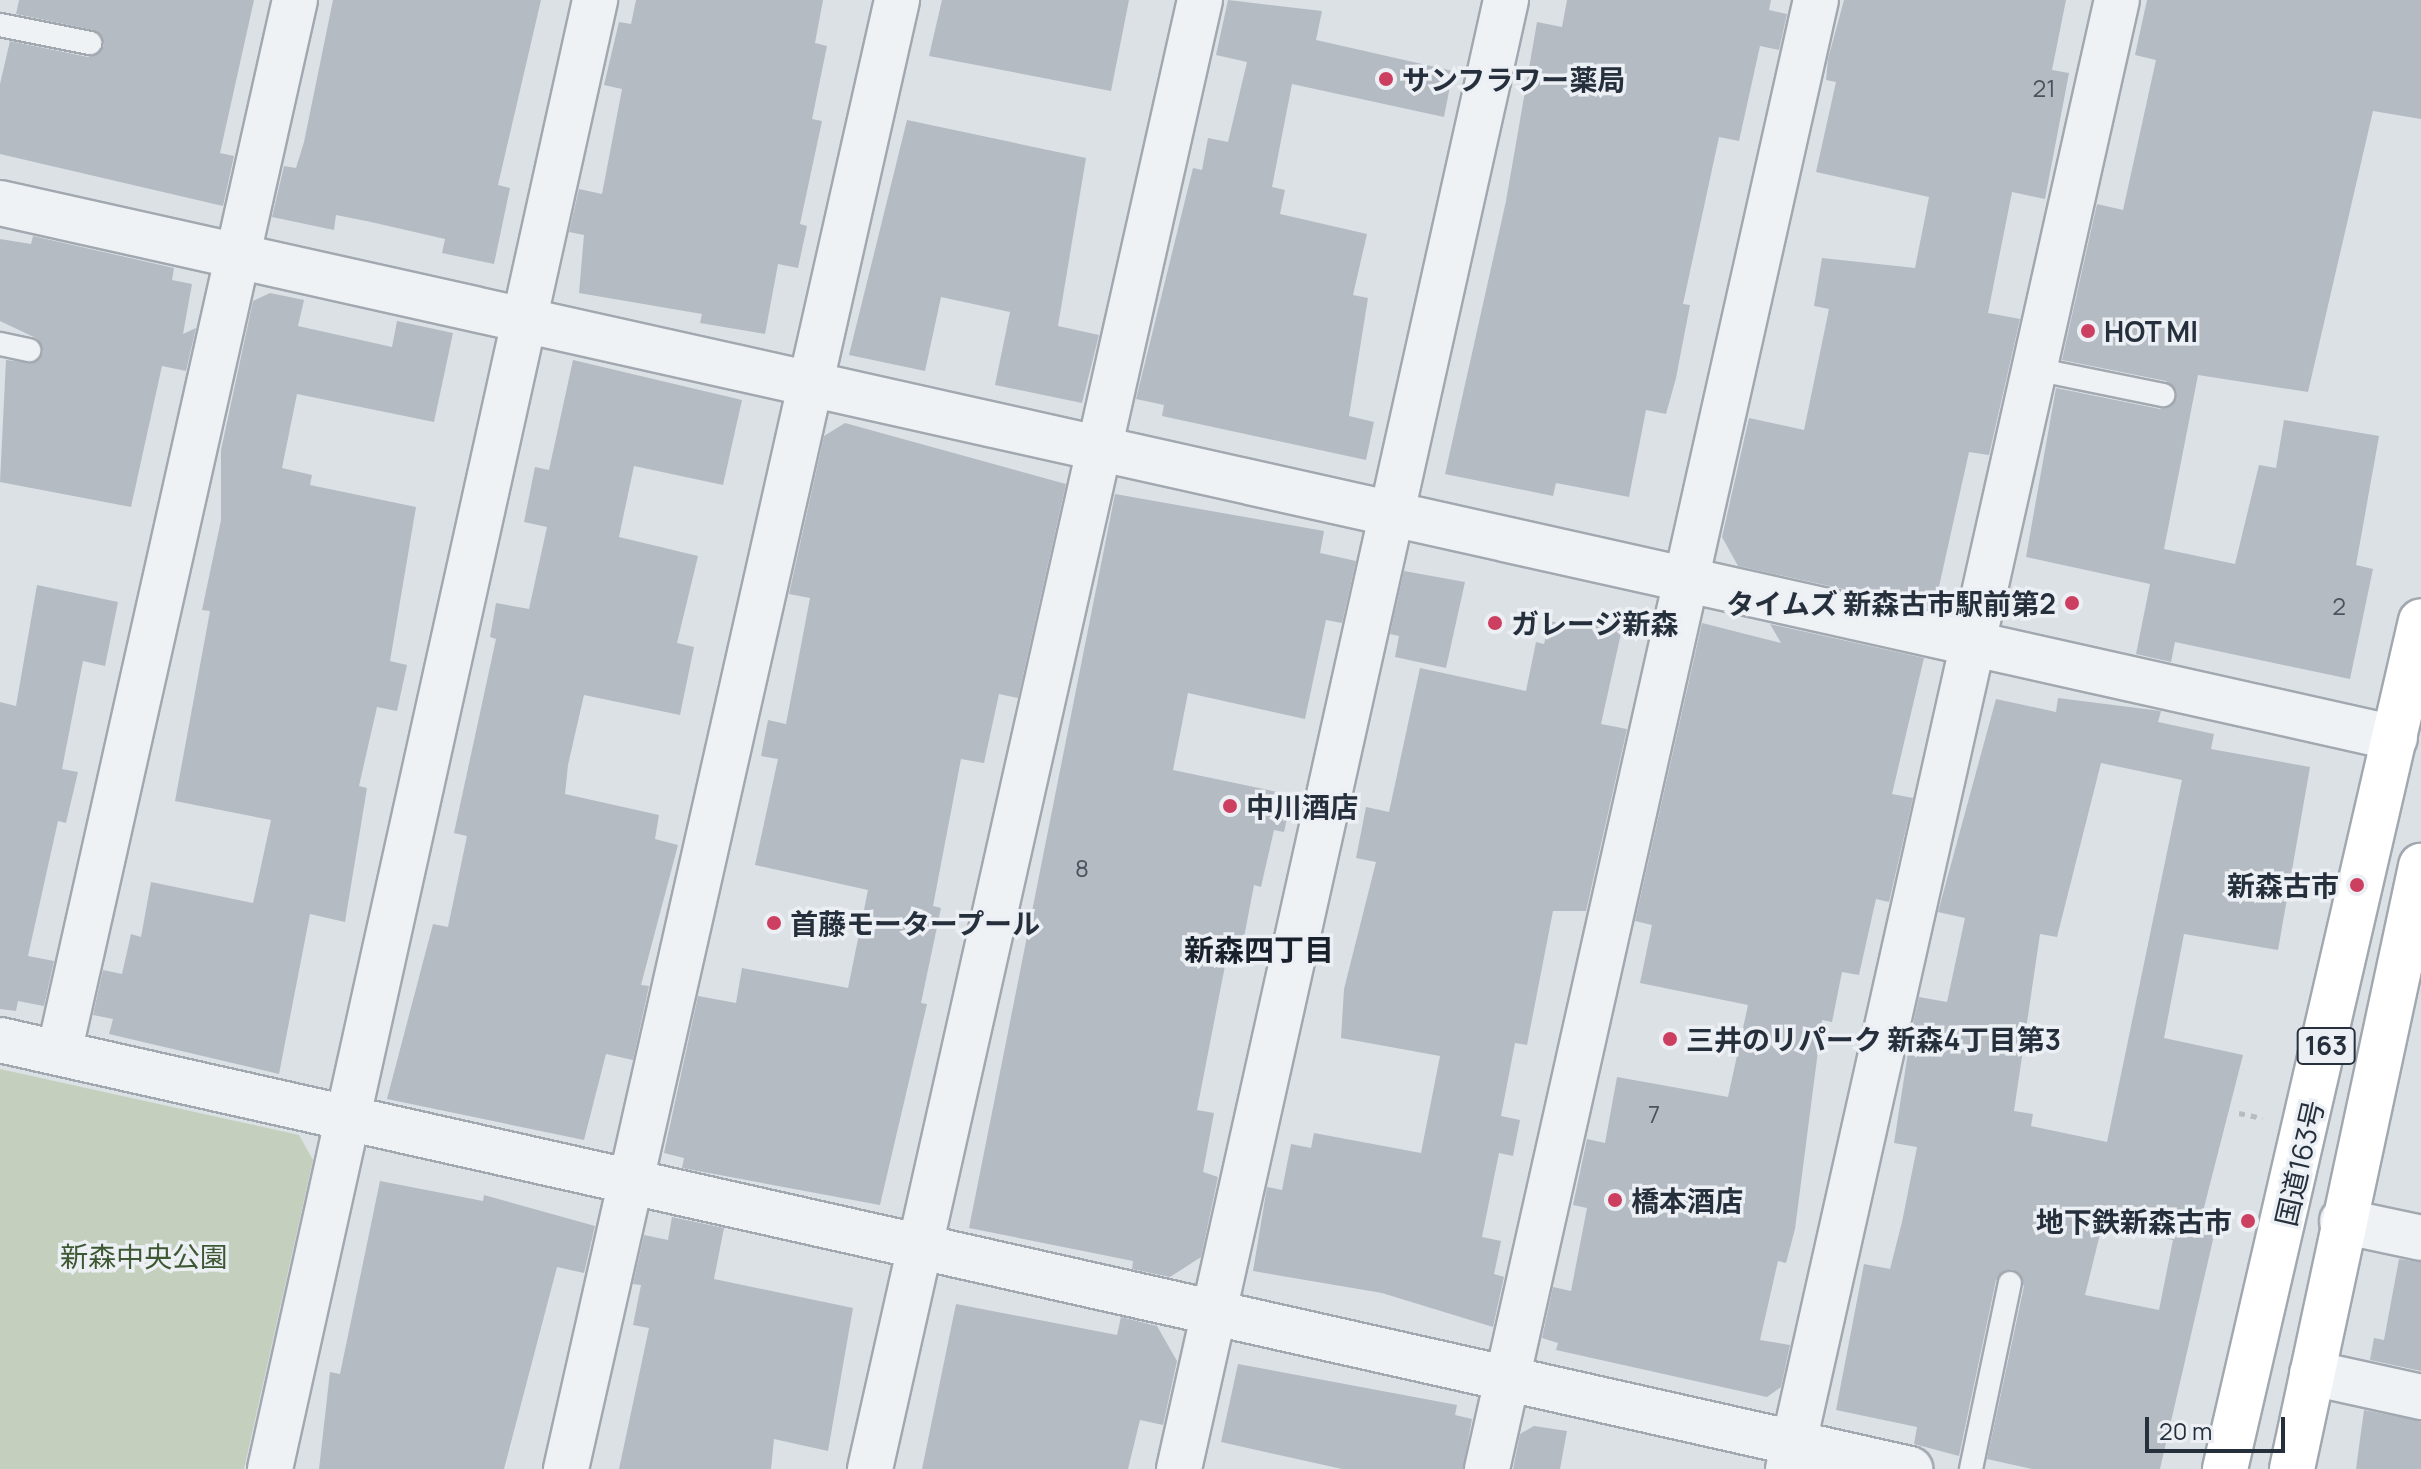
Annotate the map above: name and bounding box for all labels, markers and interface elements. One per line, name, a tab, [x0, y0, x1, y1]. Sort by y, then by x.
place label: サンフラワー薬局	[1402, 62, 1626, 96]
marker: サンフラワー薬局	[1377, 70, 1395, 88]
house number: 21	[2032, 74, 2056, 102]
place label: HOT MI	[2104, 314, 2199, 348]
marker: HOT MI	[2079, 322, 2097, 340]
place label: タイムズ 新森古市駅前第2	[1726, 586, 2056, 620]
house number: 2	[2332, 592, 2346, 620]
marker: タイムズ 新森古市駅前第2	[2063, 594, 2081, 612]
place label: ガレージ新森	[1511, 606, 1679, 640]
marker: ガレージ新森	[1486, 614, 1504, 632]
place label: 中川酒店	[1246, 789, 1358, 823]
marker: 中川酒店	[1221, 797, 1239, 815]
house number: 8	[1075, 854, 1089, 882]
place label: 新森古市	[2227, 868, 2339, 902]
marker: 新森古市	[2346, 874, 2368, 896]
place label: 首藤モータープール	[790, 906, 1042, 940]
marker: 首藤モータープール	[765, 914, 783, 932]
district label: 新森四丁目	[1184, 932, 1334, 968]
place label: 三井のリパーク 新森4丁目第3	[1686, 1022, 2061, 1056]
road number: 163	[2296, 1024, 2356, 1068]
marker: 三井のリパーク 新森4丁目第3	[1661, 1030, 1679, 1048]
street label: 国道163号	[2268, 1097, 2330, 1229]
house number: 7	[1648, 1100, 1660, 1128]
place label: 橋本酒店	[1631, 1183, 1743, 1217]
marker: 橋本酒店	[1606, 1191, 1624, 1209]
place label: 地下鉄新森古市	[2036, 1204, 2232, 1238]
marker: 地下鉄新森古市	[2239, 1212, 2257, 1230]
park label: 新森中央公園	[60, 1239, 228, 1273]
scale bar	[2149, 1401, 2289, 1451]
text: 20 m	[2159, 1414, 2212, 1447]

